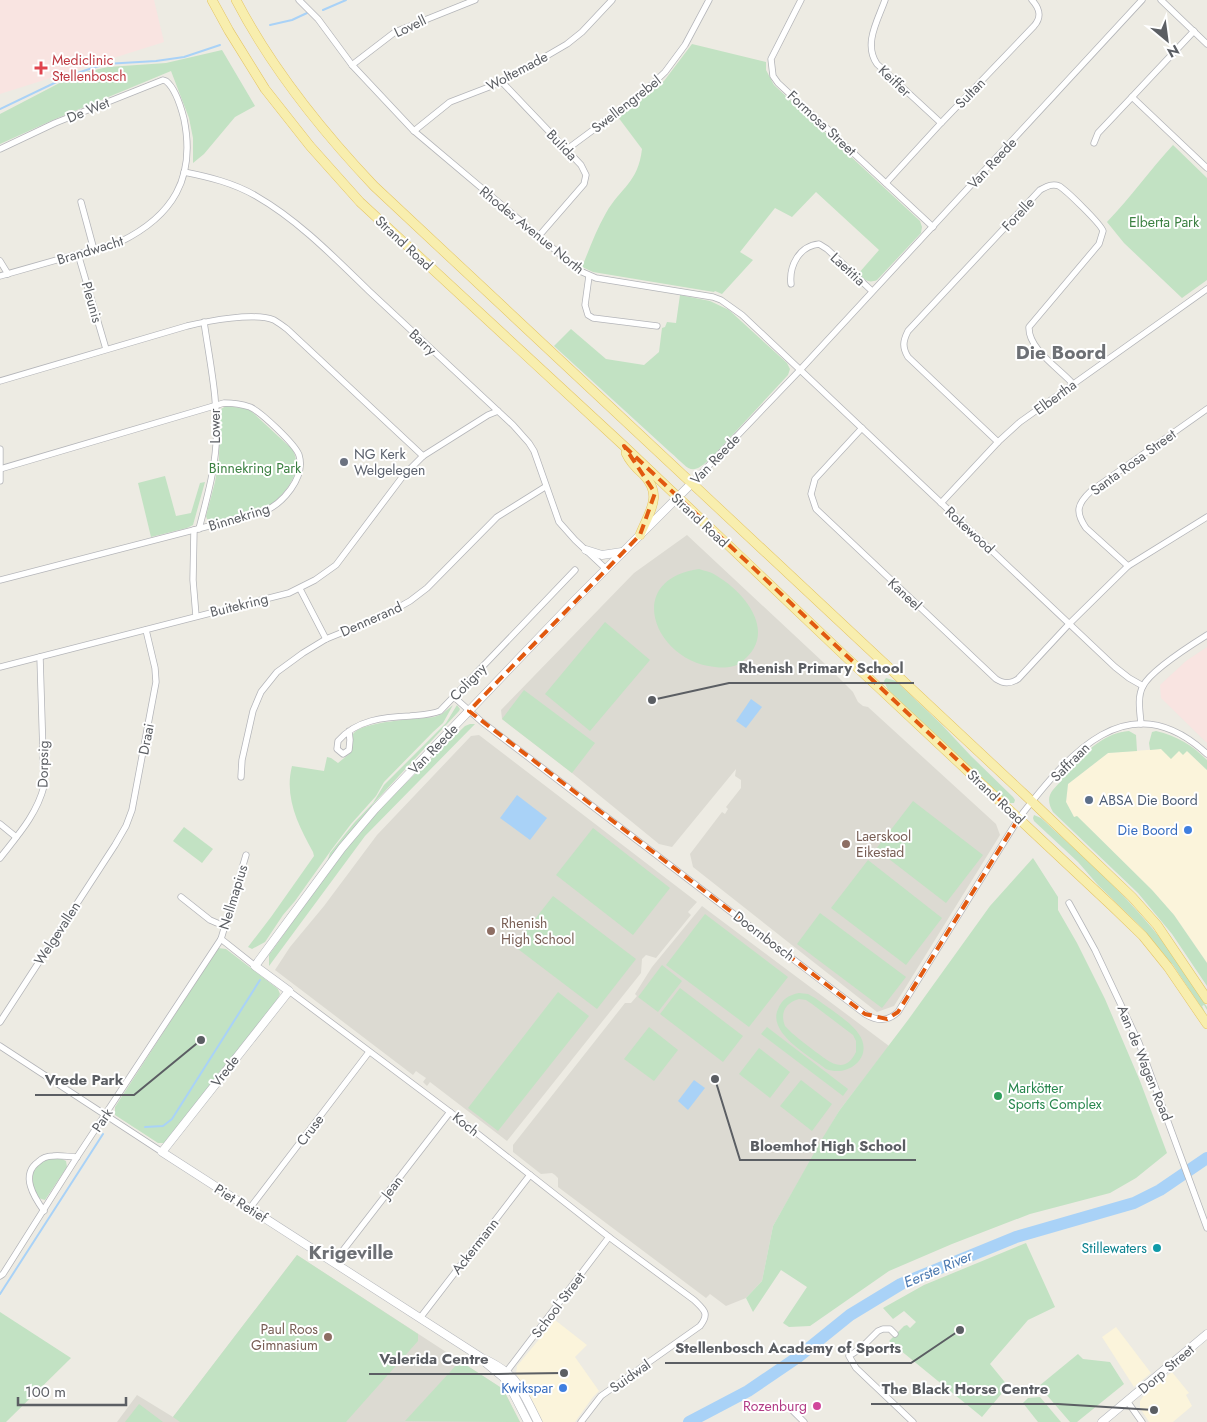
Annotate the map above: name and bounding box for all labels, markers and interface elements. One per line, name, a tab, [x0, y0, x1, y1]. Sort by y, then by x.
street label: Lovell	[391, 10, 429, 42]
north arrow	[1142, 15, 1192, 65]
text: N	[1164, 40, 1183, 63]
street label: Woltemade	[483, 46, 551, 96]
place label: Mediclinic Stellenbosch	[52, 50, 127, 86]
marker: Mediclinic Stellenbosch	[34, 61, 48, 75]
street label: Keiffer	[874, 61, 916, 102]
street label: Swellengrebel	[587, 70, 665, 138]
street label: Sultan	[950, 73, 990, 113]
street label: Formosa Street	[783, 86, 861, 161]
street label: De Wet	[64, 92, 113, 128]
street label: Bulida	[542, 125, 582, 165]
street label: Van Reede	[963, 133, 1021, 193]
street label: Rhodes Avenue North	[475, 181, 589, 279]
street label: Forelle	[997, 193, 1039, 235]
street label: Strand Road	[371, 211, 437, 275]
park label: Elberta Park	[1129, 212, 1200, 232]
street label: Brandwacht	[54, 230, 126, 270]
street label: Laetitia	[826, 248, 870, 290]
street label: Pleunis	[77, 279, 108, 325]
street label: Barry	[405, 324, 442, 360]
district label: Die Boord	[1016, 339, 1106, 366]
street label: Elbertha	[1030, 375, 1080, 419]
street label: Lower	[205, 408, 225, 444]
street label: Santa Rosa Street	[1086, 424, 1180, 500]
street label: Van Reede	[686, 429, 744, 489]
place label: NG Kerk Welgelegen	[354, 444, 425, 480]
marker: NG Kerk Welgelegen	[338, 456, 350, 468]
park label: Binnekring Park	[209, 458, 302, 478]
street label: Strand Road	[667, 488, 733, 552]
street label: Binnekring	[206, 498, 272, 536]
street label: Rokewood	[941, 502, 999, 558]
street label: Kaneel	[884, 573, 926, 615]
street label: Buitekring	[208, 588, 270, 622]
street label: Dennerand	[337, 597, 405, 641]
callout: Rhenish Primary School	[729, 653, 914, 683]
text: Rhenish Primary School	[738, 657, 904, 679]
street label: Coligny	[445, 658, 492, 705]
street label: Van Reede	[404, 719, 462, 779]
street label: Draai	[133, 722, 159, 756]
street label: Saffraan	[1046, 738, 1094, 786]
street label: Dorpsig	[33, 740, 53, 788]
street label: Strand Road	[963, 765, 1029, 829]
place label: ABSA Die Boord	[1099, 790, 1198, 810]
marker: ABSA Die Boord	[1083, 794, 1095, 806]
place label: Die Boord	[1118, 820, 1178, 840]
marker: Die Boord	[1182, 824, 1194, 836]
place label: Laerskool Eikestad	[856, 826, 911, 862]
marker: Laerskool Eikestad	[840, 838, 852, 850]
street label: Nellmapius	[214, 862, 252, 932]
street label: Welgevallen	[29, 897, 85, 969]
street label: Doornbosch	[729, 906, 799, 966]
place label: Rhenish High School	[501, 913, 574, 949]
marker: Rhenish High School	[485, 925, 497, 937]
street label: Aan de Wagen Road	[1113, 1002, 1177, 1124]
street label: Vrede	[206, 1051, 244, 1091]
callout: Vrede Park	[35, 1065, 134, 1095]
text: Vrede Park	[44, 1069, 124, 1091]
place label: Markötter Sports Complex	[1008, 1078, 1102, 1114]
marker: Markötter Sports Complex	[992, 1090, 1004, 1102]
street label: Park	[87, 1103, 118, 1136]
street label: Koch	[448, 1107, 484, 1141]
street label: Cruse	[292, 1110, 328, 1150]
callout: Bloemhof High School	[740, 1130, 916, 1160]
text: Bloemhof High School	[750, 1135, 906, 1157]
street label: Jean	[375, 1171, 407, 1204]
street label: Piet Retief	[211, 1179, 272, 1228]
street label: Ackermann	[447, 1214, 503, 1278]
place label: Stillewaters	[1082, 1238, 1147, 1258]
district label: Krigeville	[309, 1239, 394, 1266]
marker: Stillewaters	[1151, 1242, 1163, 1254]
water label: Eerste River	[900, 1244, 977, 1293]
street label: School Street	[527, 1267, 590, 1342]
place label: Paul Roos Gimnasium	[251, 1319, 318, 1355]
marker: Paul Roos Gimnasium	[322, 1331, 334, 1343]
callout: Stellenbosch Academy of Sports	[665, 1333, 911, 1363]
text: Stellenbosch Academy of Sports	[675, 1337, 901, 1359]
street label: Dorp Street	[1134, 1339, 1199, 1398]
callout: Valerida Centre	[369, 1344, 498, 1374]
text: Valerida Centre	[378, 1348, 489, 1370]
street label: Suidwal	[605, 1355, 655, 1397]
scale bar	[18, 1374, 125, 1406]
callout: The Black Horse Centre	[871, 1374, 1058, 1404]
place label: Kwikspar	[501, 1378, 553, 1398]
text: The Black Horse Centre	[882, 1378, 1049, 1400]
text: 100 m	[25, 1381, 66, 1403]
marker: Kwikspar	[557, 1382, 569, 1394]
place label: Rozenburg	[743, 1396, 807, 1416]
marker: Rozenburg	[811, 1400, 823, 1412]

